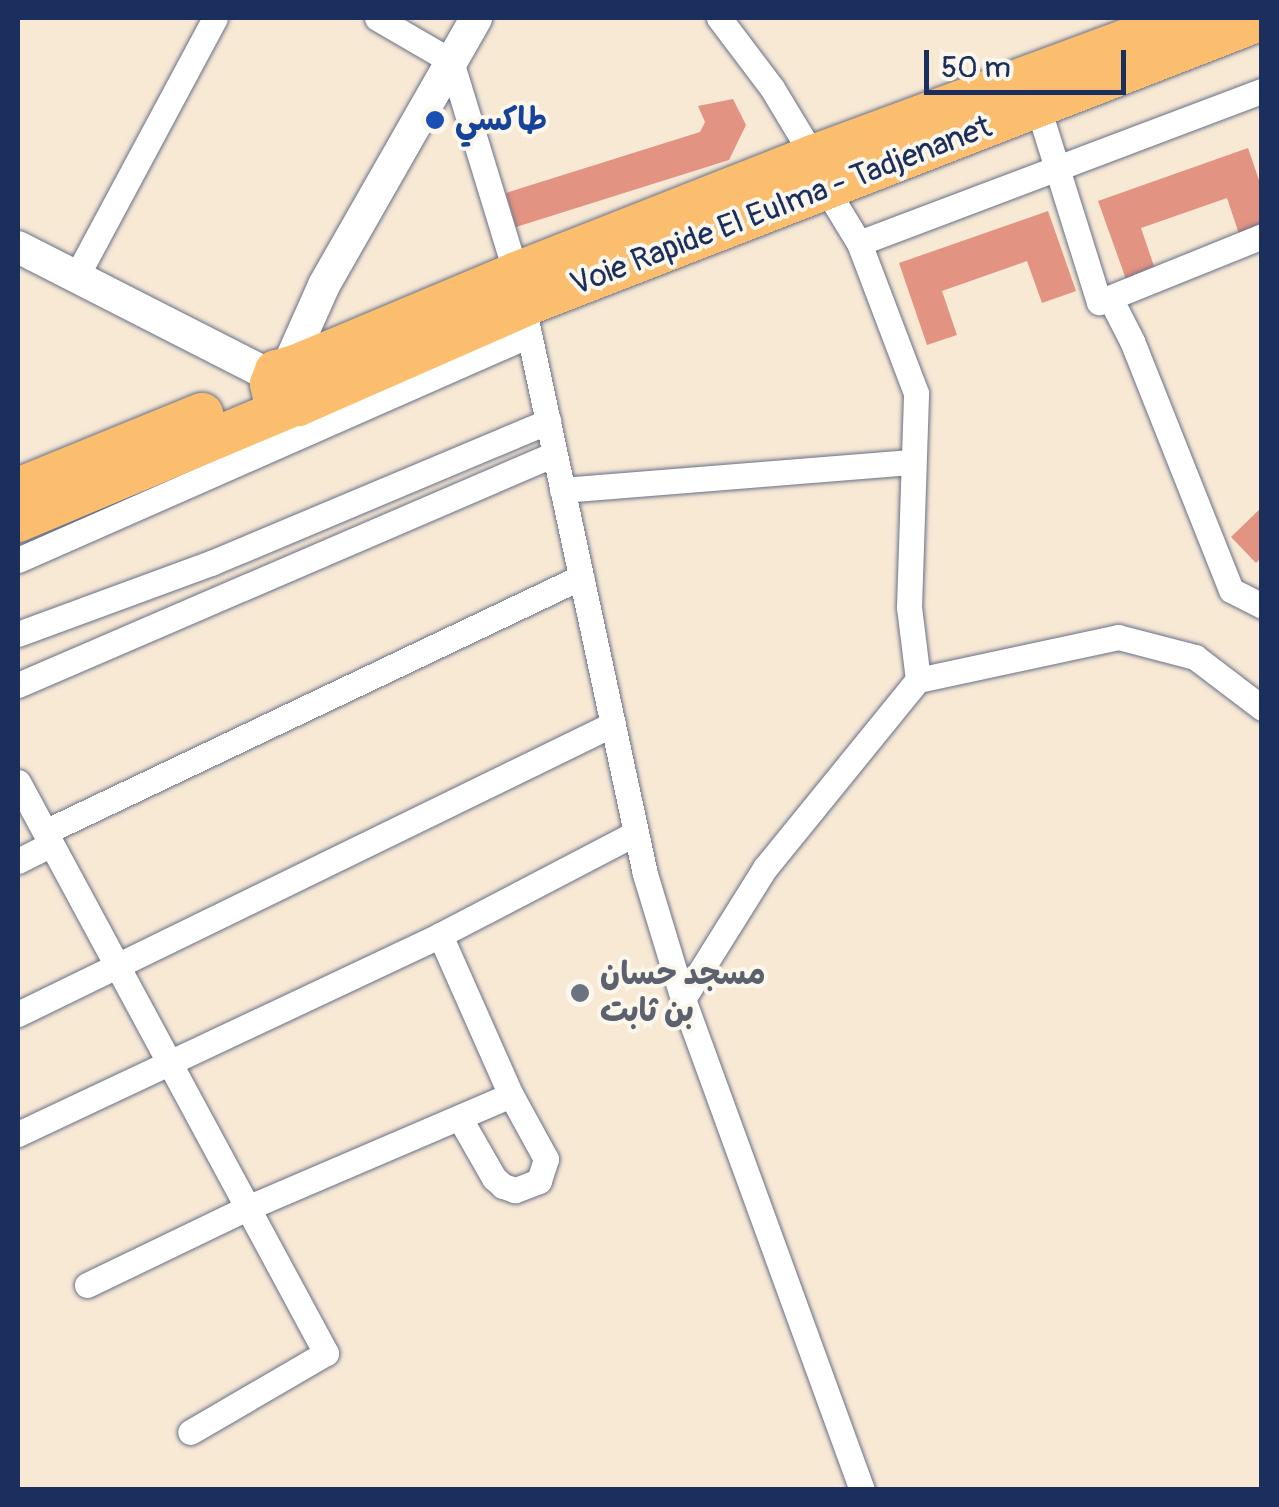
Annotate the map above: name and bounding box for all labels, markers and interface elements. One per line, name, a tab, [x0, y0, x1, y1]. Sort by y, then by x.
scale bar	[929, 30, 1132, 92]
text: 50 m	[941, 49, 1011, 86]
place label: طاكسي	[455, 101, 547, 139]
street label: Voie Rapide El Eulma - Tadjenanet	[565, 108, 997, 304]
marker: طاكسي	[424, 109, 446, 131]
place label: مسجد حسان بن ثابت	[600, 956, 766, 1031]
marker: مسجد حسان بن ثابت	[569, 982, 591, 1004]

